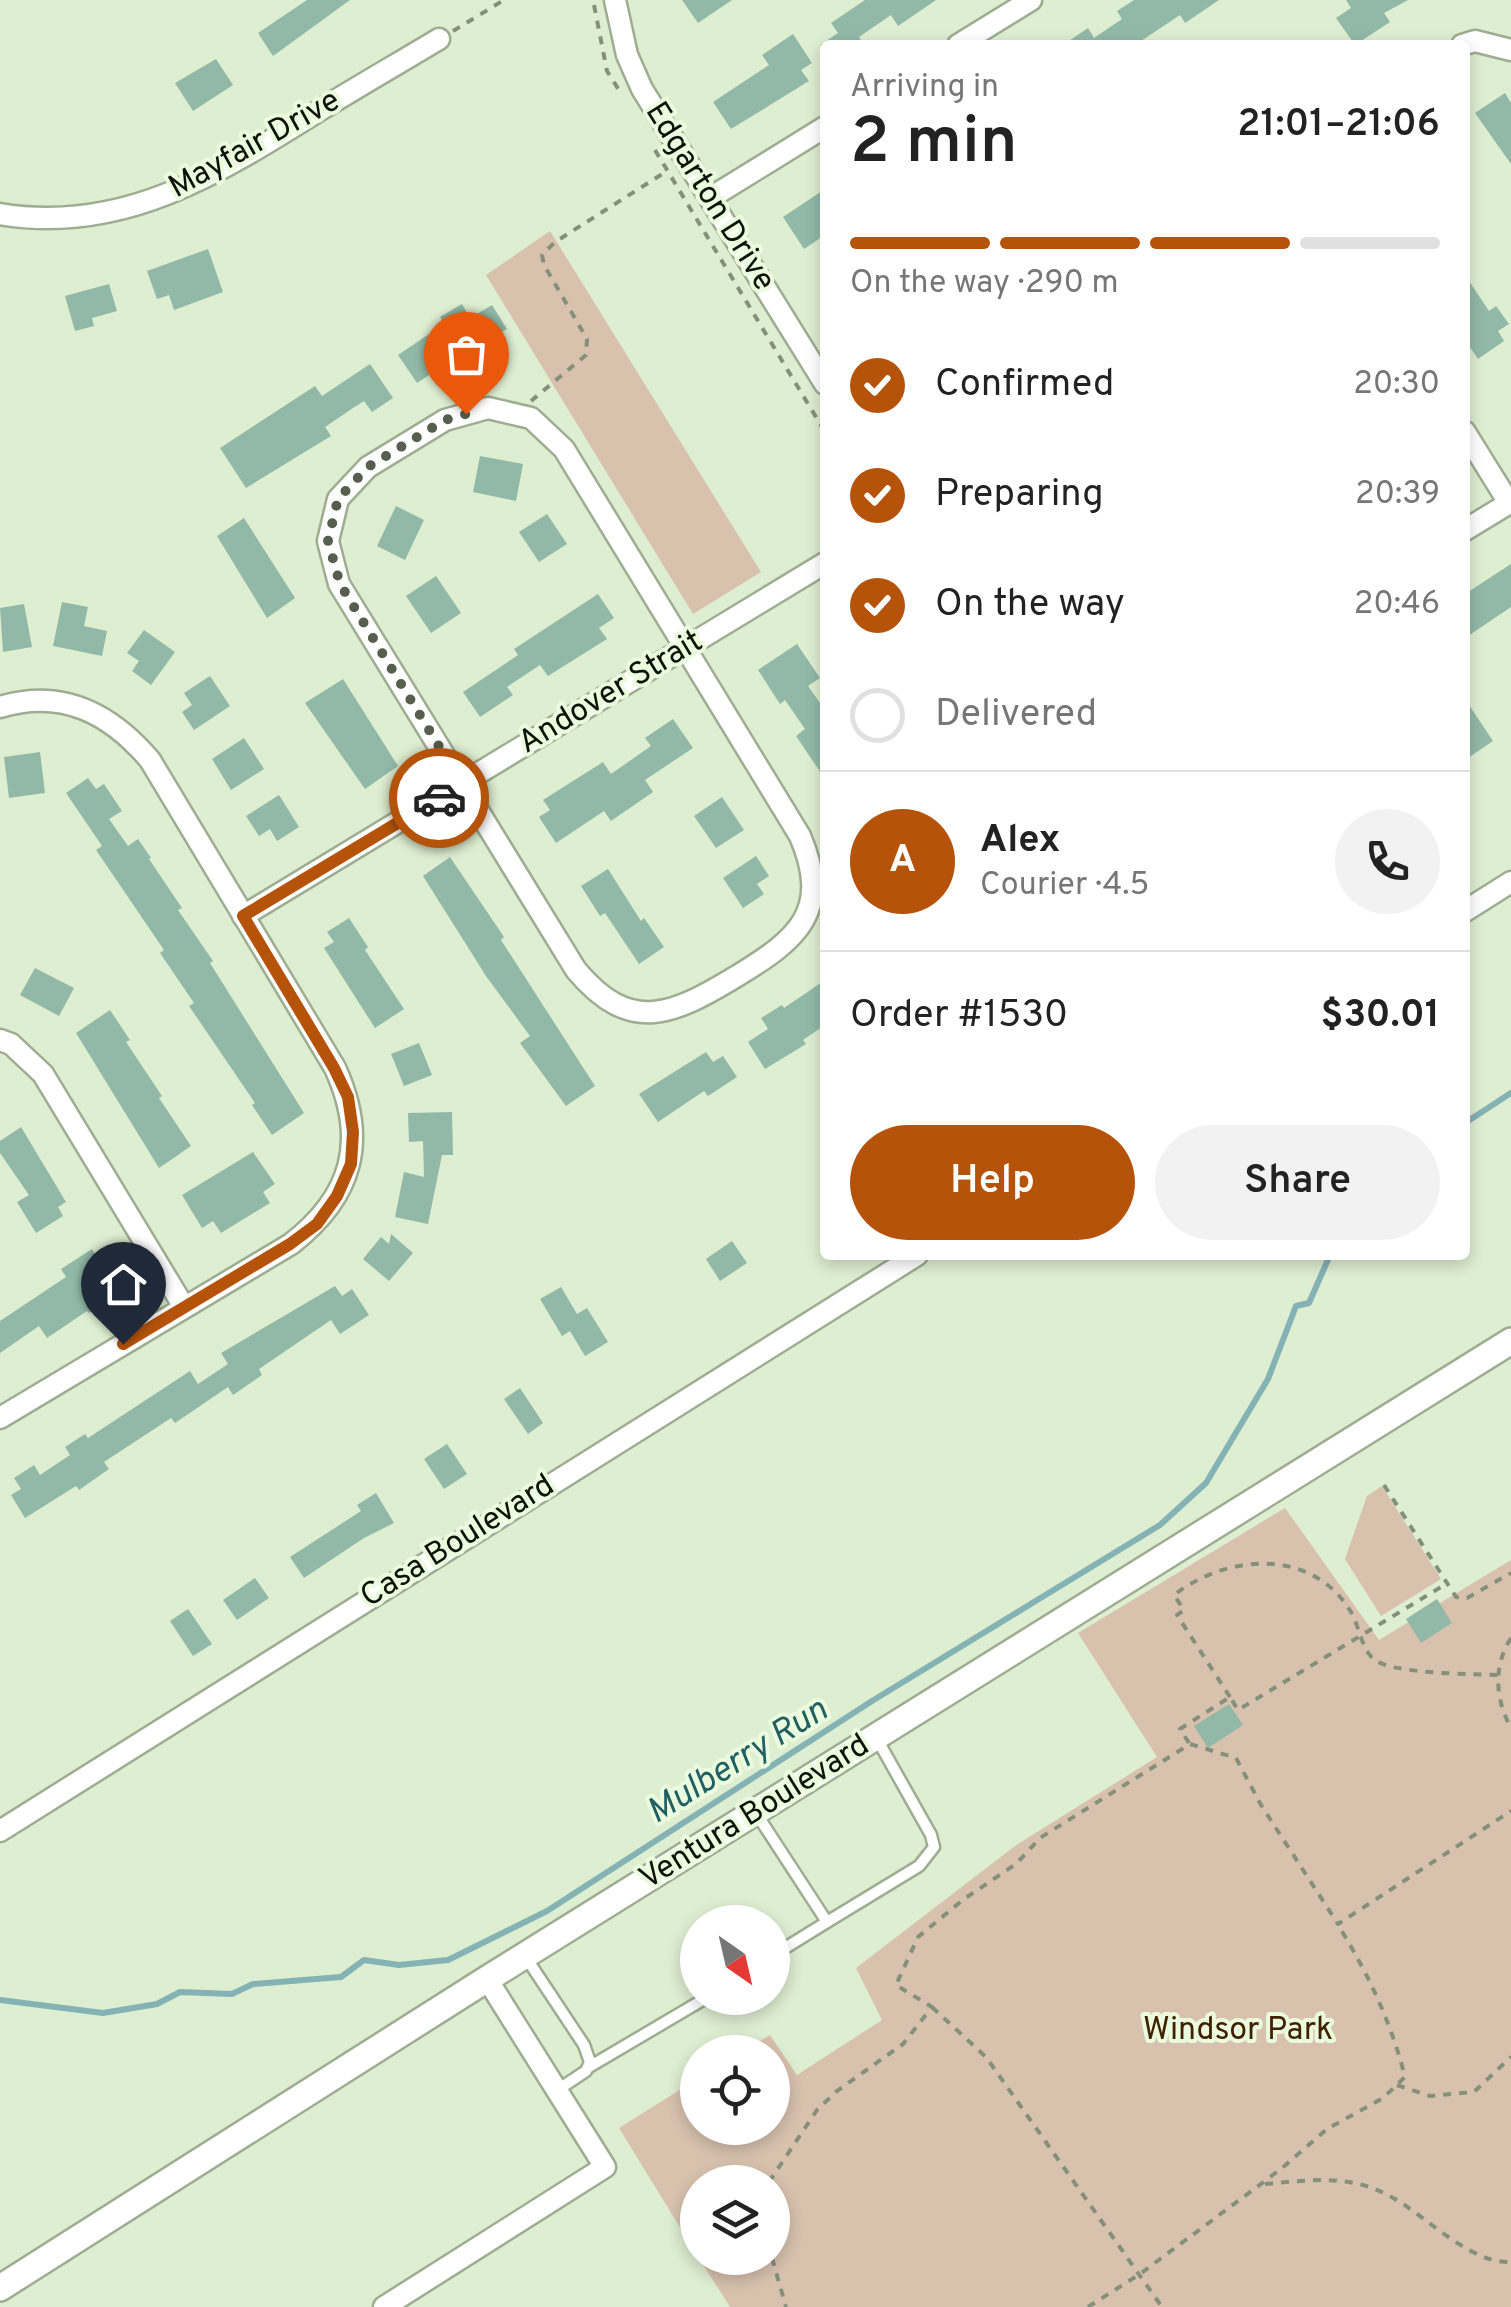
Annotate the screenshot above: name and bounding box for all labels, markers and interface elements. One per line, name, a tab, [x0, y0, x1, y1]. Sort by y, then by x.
text: Arriving in	[850, 68, 999, 108]
street label: Mayfair Drive	[162, 82, 348, 208]
street label: Edgarton Drive	[635, 95, 783, 299]
text: 21:01–21:06	[1237, 101, 1440, 150]
text: 2 min	[850, 104, 1018, 186]
text: On the way · 290 m	[850, 264, 1119, 304]
pin	[424, 312, 509, 415]
icon: bag	[439, 327, 494, 382]
icon: check	[850, 358, 905, 413]
text: Confirmed	[935, 361, 1114, 410]
text: 20:30	[1353, 365, 1440, 405]
icon: check	[850, 468, 905, 523]
text: Preparing	[935, 471, 1104, 520]
text: 20:39	[1355, 475, 1440, 515]
icon: check	[850, 578, 905, 633]
text: On the way	[935, 581, 1125, 630]
text: 20:46	[1354, 585, 1440, 625]
street label: Andover Strait	[511, 622, 711, 764]
text: Delivered	[935, 691, 1097, 740]
courier	[389, 748, 489, 848]
icon: car	[412, 771, 467, 826]
button: phone	[1335, 809, 1440, 914]
text: Alex	[980, 817, 1060, 866]
text: A	[889, 837, 916, 886]
text: Courier · 4.5	[980, 866, 1149, 906]
text: Order #1530	[850, 992, 1068, 1041]
text: $30.01	[1320, 992, 1440, 1041]
button: Help	[850, 1125, 1135, 1240]
button: Share	[1155, 1125, 1440, 1240]
pin	[81, 1242, 166, 1345]
icon: home	[96, 1257, 151, 1312]
street label: Casa Boulevard	[354, 1466, 562, 1618]
water label: Mulberry Run	[639, 1689, 837, 1835]
street label: Ventura Boulevard	[633, 1726, 877, 1900]
north arrow	[680, 1905, 790, 2015]
map controls	[680, 1905, 790, 2275]
park label: Windsor Park	[1143, 2011, 1333, 2051]
button: locate	[680, 2035, 790, 2145]
button: layers	[680, 2165, 790, 2275]

